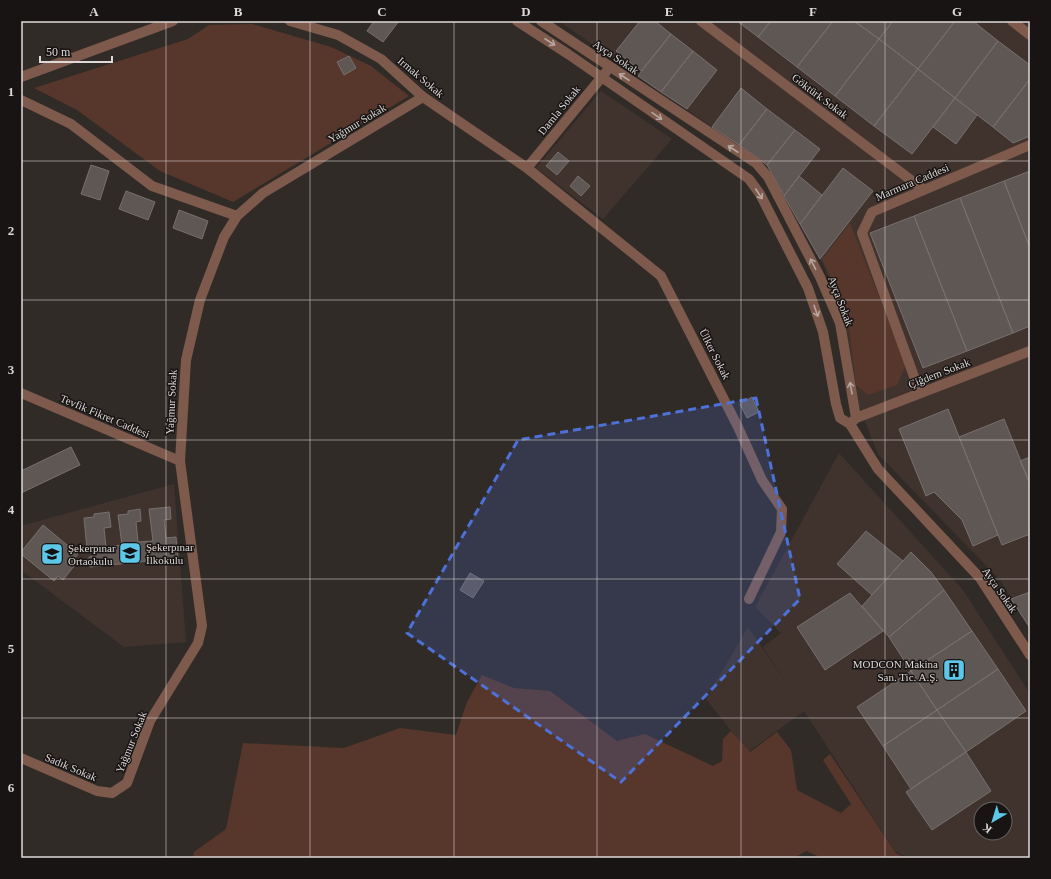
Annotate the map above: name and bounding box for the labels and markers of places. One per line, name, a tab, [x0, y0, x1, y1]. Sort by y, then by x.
school or university icon: Şekerpınar İlkokulu	[117, 540, 143, 566]
school or university icon: Şekerpınar Ortaokulu	[39, 541, 65, 567]
place label: Şekerpınar İlkokulu	[146, 541, 194, 566]
place label: Şekerpınar Ortaokulu	[68, 542, 116, 567]
building icon: MODCON Makina San. Tic. A.Ş.	[941, 657, 967, 683]
place label: MODCON Makina San. Tic. A.Ş.	[853, 658, 938, 683]

